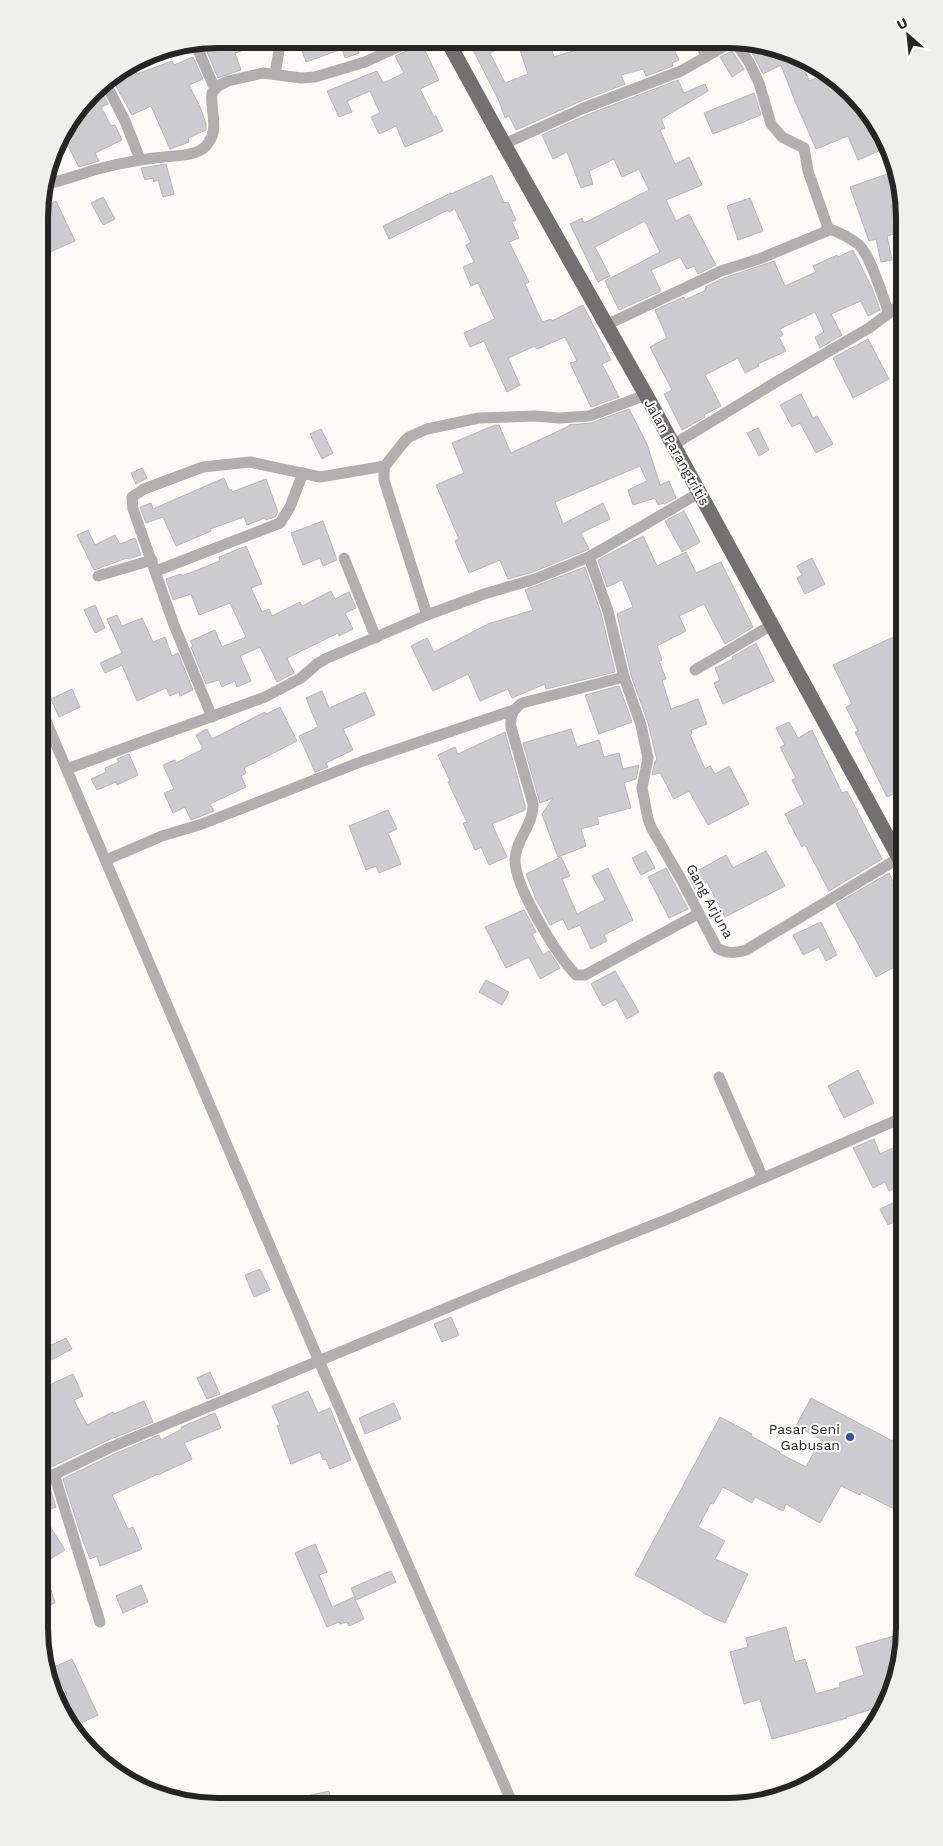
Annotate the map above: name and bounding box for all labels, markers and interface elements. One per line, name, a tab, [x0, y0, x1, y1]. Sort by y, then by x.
north arrow	[883, 10, 933, 60]
text: U	[894, 14, 910, 33]
street label: Jalan Parangtritis	[641, 396, 713, 508]
street label: Gang Arjuna	[683, 861, 737, 941]
place label: Pasar Seni Gabusan	[769, 1421, 840, 1453]
marker: Pasar Seni Gabusan	[844, 1431, 856, 1443]

